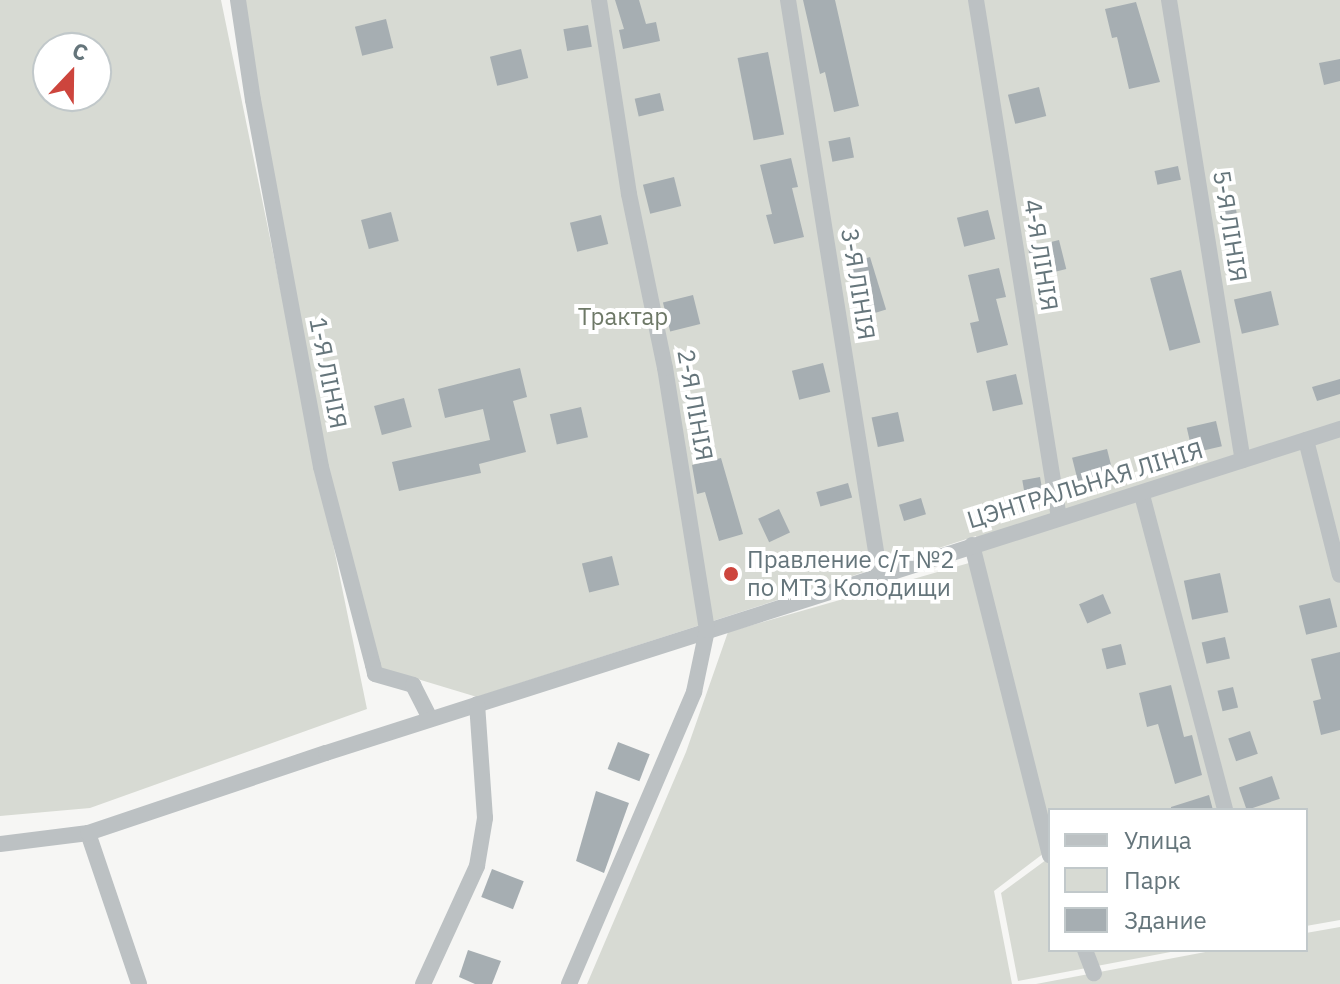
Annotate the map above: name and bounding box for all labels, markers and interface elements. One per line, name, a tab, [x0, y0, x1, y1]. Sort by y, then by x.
north arrow	[32, 32, 112, 112]
text: С	[68, 35, 92, 67]
street label: 5-Я ЛІНІЯ	[1207, 168, 1253, 284]
street label: 4-Я ЛІНІЯ	[1018, 197, 1064, 313]
street label: 3-Я ЛІНІЯ	[835, 226, 881, 342]
park label: Трактар	[578, 303, 668, 331]
street label: 1-Я ЛІНІЯ	[303, 315, 353, 431]
street label: 2-Я ЛІНІЯ	[671, 347, 719, 463]
street label: ЦЭНТРАЛЬНАЯ ЛІНІЯ	[964, 435, 1206, 535]
place label: Правление с/т №2 по МТЗ Колодищи	[747, 546, 955, 602]
marker: Правление с/т №2 по МТЗ Колодищи	[722, 565, 740, 583]
legend	[1048, 808, 1308, 952]
text: Улица	[1124, 824, 1192, 856]
text: Парк	[1124, 864, 1181, 896]
text: Здание	[1124, 904, 1207, 936]

